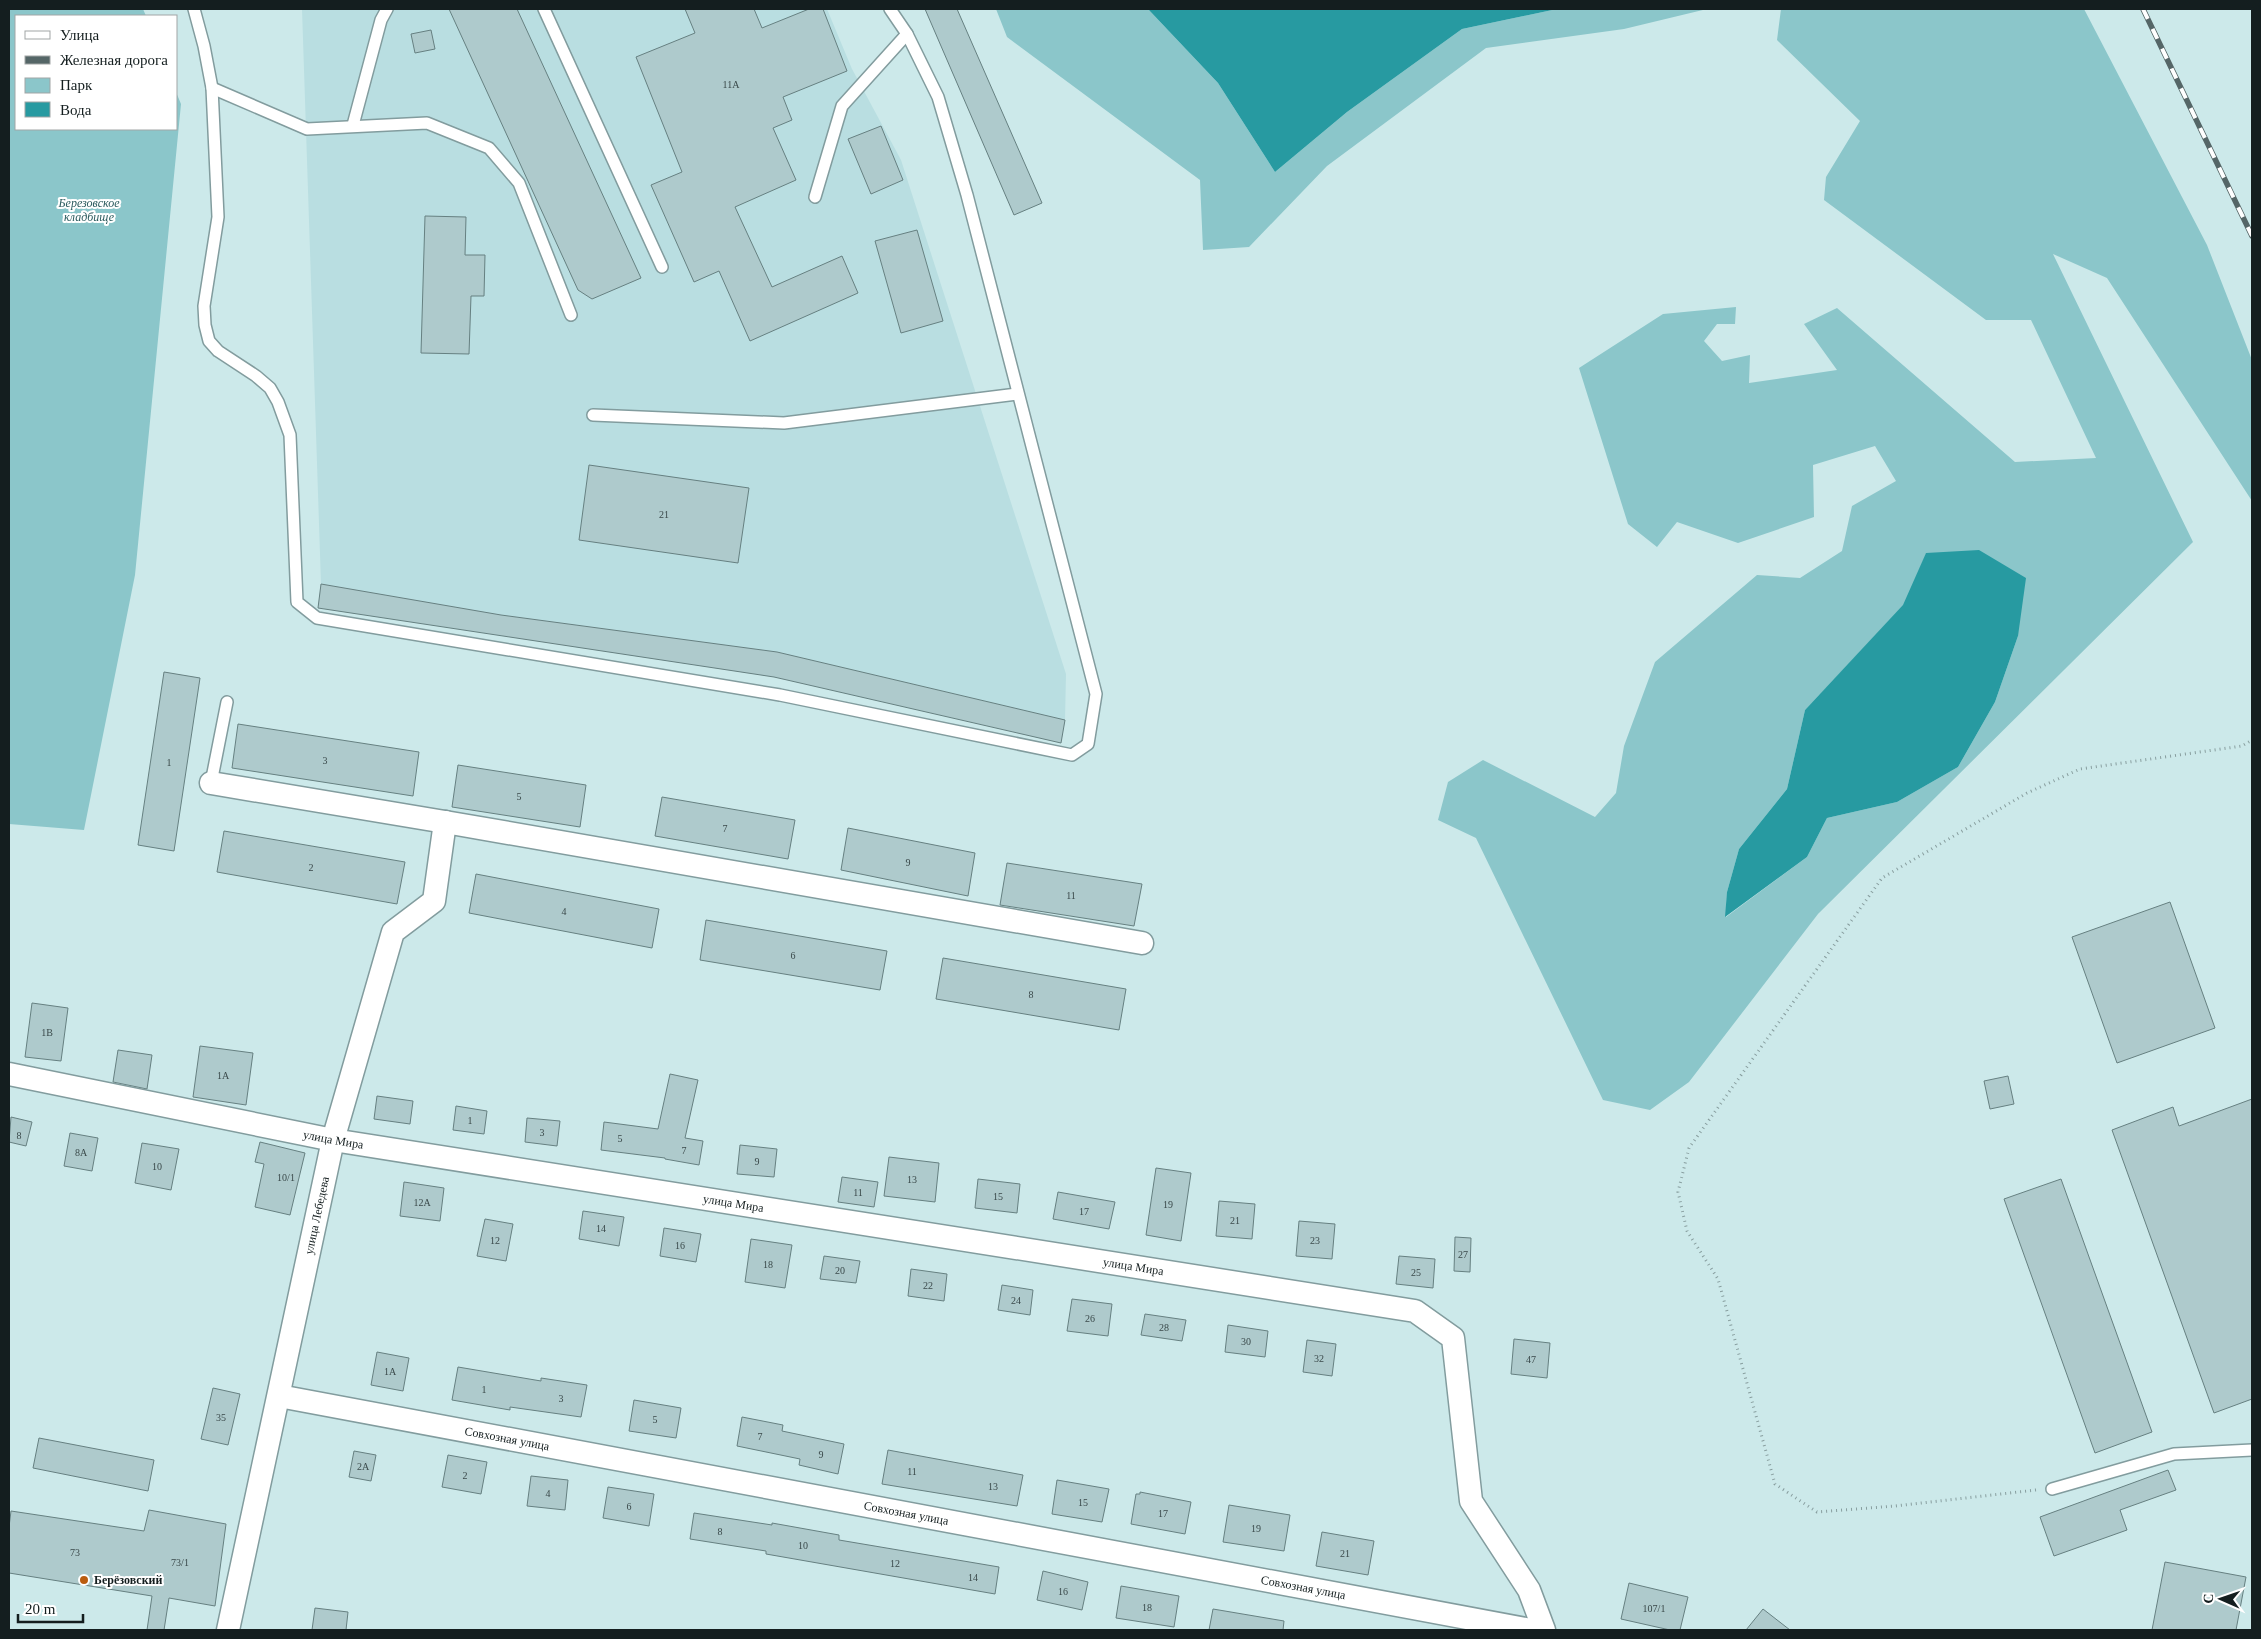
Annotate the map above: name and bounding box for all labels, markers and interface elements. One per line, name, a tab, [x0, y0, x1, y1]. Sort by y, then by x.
legend	[15, 15, 178, 130]
text: Улица	[60, 27, 99, 43]
text: Железная дорога	[60, 52, 168, 68]
text: Парк	[60, 77, 93, 93]
house number: 11А	[723, 79, 740, 90]
text: Вода	[60, 102, 92, 118]
park label: Березовское кладбище	[58, 196, 120, 224]
house number: 21	[659, 509, 669, 520]
house number: 3	[323, 755, 328, 766]
house number: 1	[167, 757, 172, 768]
house number: 5	[517, 791, 522, 802]
house number: 7	[723, 823, 728, 834]
house number: 9	[906, 857, 911, 868]
house number: 2	[309, 862, 314, 873]
house number: 11	[1066, 890, 1076, 901]
house number: 4	[562, 906, 567, 917]
house number: 6	[791, 950, 796, 961]
house number: 8	[1029, 989, 1034, 1000]
house number: 1В	[41, 1027, 53, 1038]
house number: 1А	[217, 1070, 230, 1081]
house number: 1	[468, 1115, 473, 1126]
street label: улица Мира	[302, 1127, 365, 1152]
house number: 3	[540, 1127, 545, 1138]
house number: 8	[17, 1130, 22, 1141]
house number: 5	[618, 1133, 623, 1144]
house number: 7	[682, 1145, 687, 1156]
house number: 8А	[75, 1147, 88, 1158]
house number: 9	[755, 1156, 760, 1167]
house number: 10	[152, 1161, 162, 1172]
house number: 10/1	[277, 1172, 295, 1183]
street label: улица Лебедева	[302, 1174, 332, 1256]
house number: 13	[907, 1174, 917, 1185]
house number: 11	[853, 1187, 863, 1198]
house number: 15	[993, 1191, 1003, 1202]
street label: улица Мира	[702, 1192, 765, 1215]
house number: 12А	[413, 1197, 431, 1208]
house number: 19	[1163, 1199, 1173, 1210]
house number: 17	[1079, 1206, 1089, 1217]
house number: 21	[1230, 1215, 1240, 1226]
house number: 14	[596, 1223, 606, 1234]
house number: 12	[490, 1235, 500, 1246]
house number: 23	[1310, 1235, 1320, 1246]
house number: 16	[675, 1240, 685, 1251]
house number: 27	[1458, 1249, 1468, 1260]
street label: улица Мира	[1102, 1255, 1165, 1278]
house number: 18	[763, 1259, 773, 1270]
house number: 20	[835, 1265, 845, 1276]
house number: 25	[1411, 1267, 1421, 1278]
house number: 22	[923, 1280, 933, 1291]
house number: 24	[1011, 1295, 1021, 1306]
house number: 26	[1085, 1313, 1095, 1324]
house number: 28	[1159, 1322, 1169, 1333]
house number: 30	[1241, 1336, 1251, 1347]
house number: 32	[1314, 1353, 1324, 1364]
house number: 47	[1526, 1354, 1536, 1365]
house number: 1А	[384, 1366, 397, 1377]
house number: 1	[482, 1384, 487, 1395]
house number: 3	[559, 1393, 564, 1404]
house number: 35	[216, 1412, 226, 1423]
house number: 5	[653, 1414, 658, 1425]
street label: Совхозная улица	[464, 1424, 551, 1454]
house number: 7	[758, 1431, 763, 1442]
house number: 9	[819, 1449, 824, 1460]
house number: 2А	[357, 1461, 370, 1472]
house number: 11	[907, 1466, 917, 1477]
house number: 2	[463, 1470, 468, 1481]
house number: 13	[988, 1481, 998, 1492]
house number: 4	[546, 1488, 551, 1499]
house number: 15	[1078, 1497, 1088, 1508]
street label: Совхозная улица	[863, 1498, 950, 1528]
house number: 6	[627, 1501, 632, 1512]
house number: 17	[1158, 1508, 1168, 1519]
house number: 19	[1251, 1523, 1261, 1534]
house number: 8	[718, 1526, 723, 1537]
house number: 10	[798, 1540, 808, 1551]
house number: 73	[70, 1547, 80, 1558]
house number: 21	[1340, 1548, 1350, 1559]
house number: 73/1	[171, 1557, 189, 1568]
house number: 12	[890, 1558, 900, 1569]
house number: 14	[968, 1572, 978, 1583]
place label: Берёзовский	[94, 1573, 162, 1587]
street label: Совхозная улица	[1260, 1573, 1347, 1602]
marker: Берёзовский	[78, 1574, 90, 1586]
north arrow	[2196, 1574, 2246, 1624]
house number: 16	[1058, 1586, 1068, 1597]
scale bar	[18, 1592, 82, 1624]
text: С	[2201, 1593, 2216, 1604]
text: 20 m	[25, 1601, 56, 1617]
house number: 18	[1142, 1602, 1152, 1613]
house number: 107/1	[1643, 1603, 1665, 1614]

